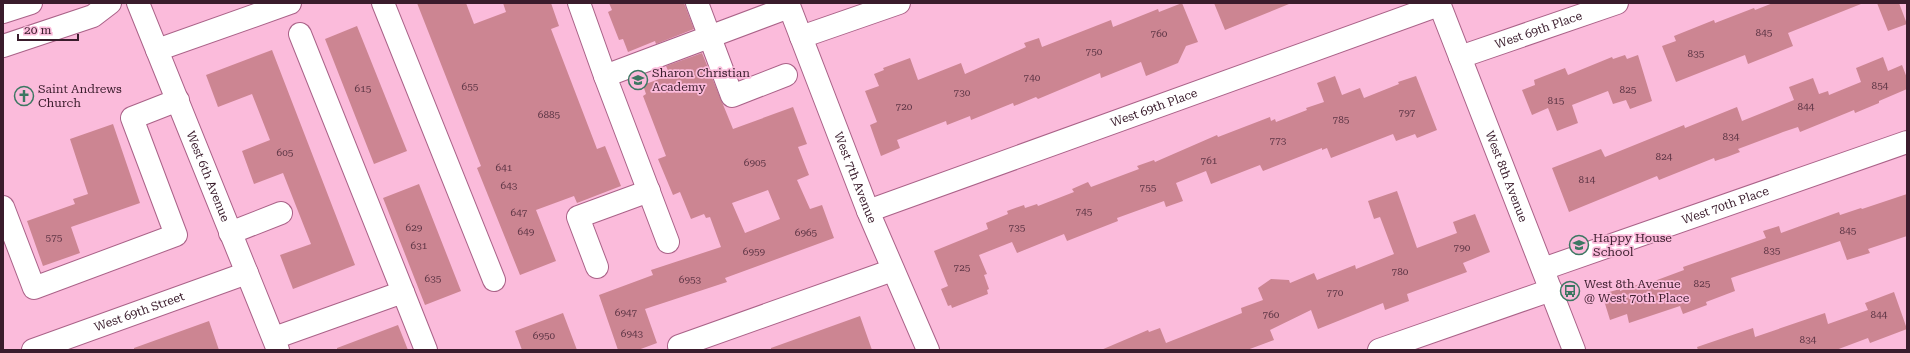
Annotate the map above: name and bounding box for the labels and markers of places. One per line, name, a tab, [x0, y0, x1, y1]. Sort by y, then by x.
place label: Sharon Christian Academy	[652, 66, 750, 94]
school or university icon: Sharon Christian Academy	[627, 69, 649, 91]
place label: Saint Andrews Church	[38, 82, 122, 110]
church icon: Saint Andrews Church	[13, 85, 35, 107]
place label: Happy House School	[1593, 231, 1672, 259]
school or university icon: Happy House School	[1568, 234, 1590, 256]
place label: West 8th Avenue @ West 70th Place	[1584, 277, 1690, 305]
bus stop icon: West 8th Avenue @ West 70th Place	[1559, 280, 1581, 302]

